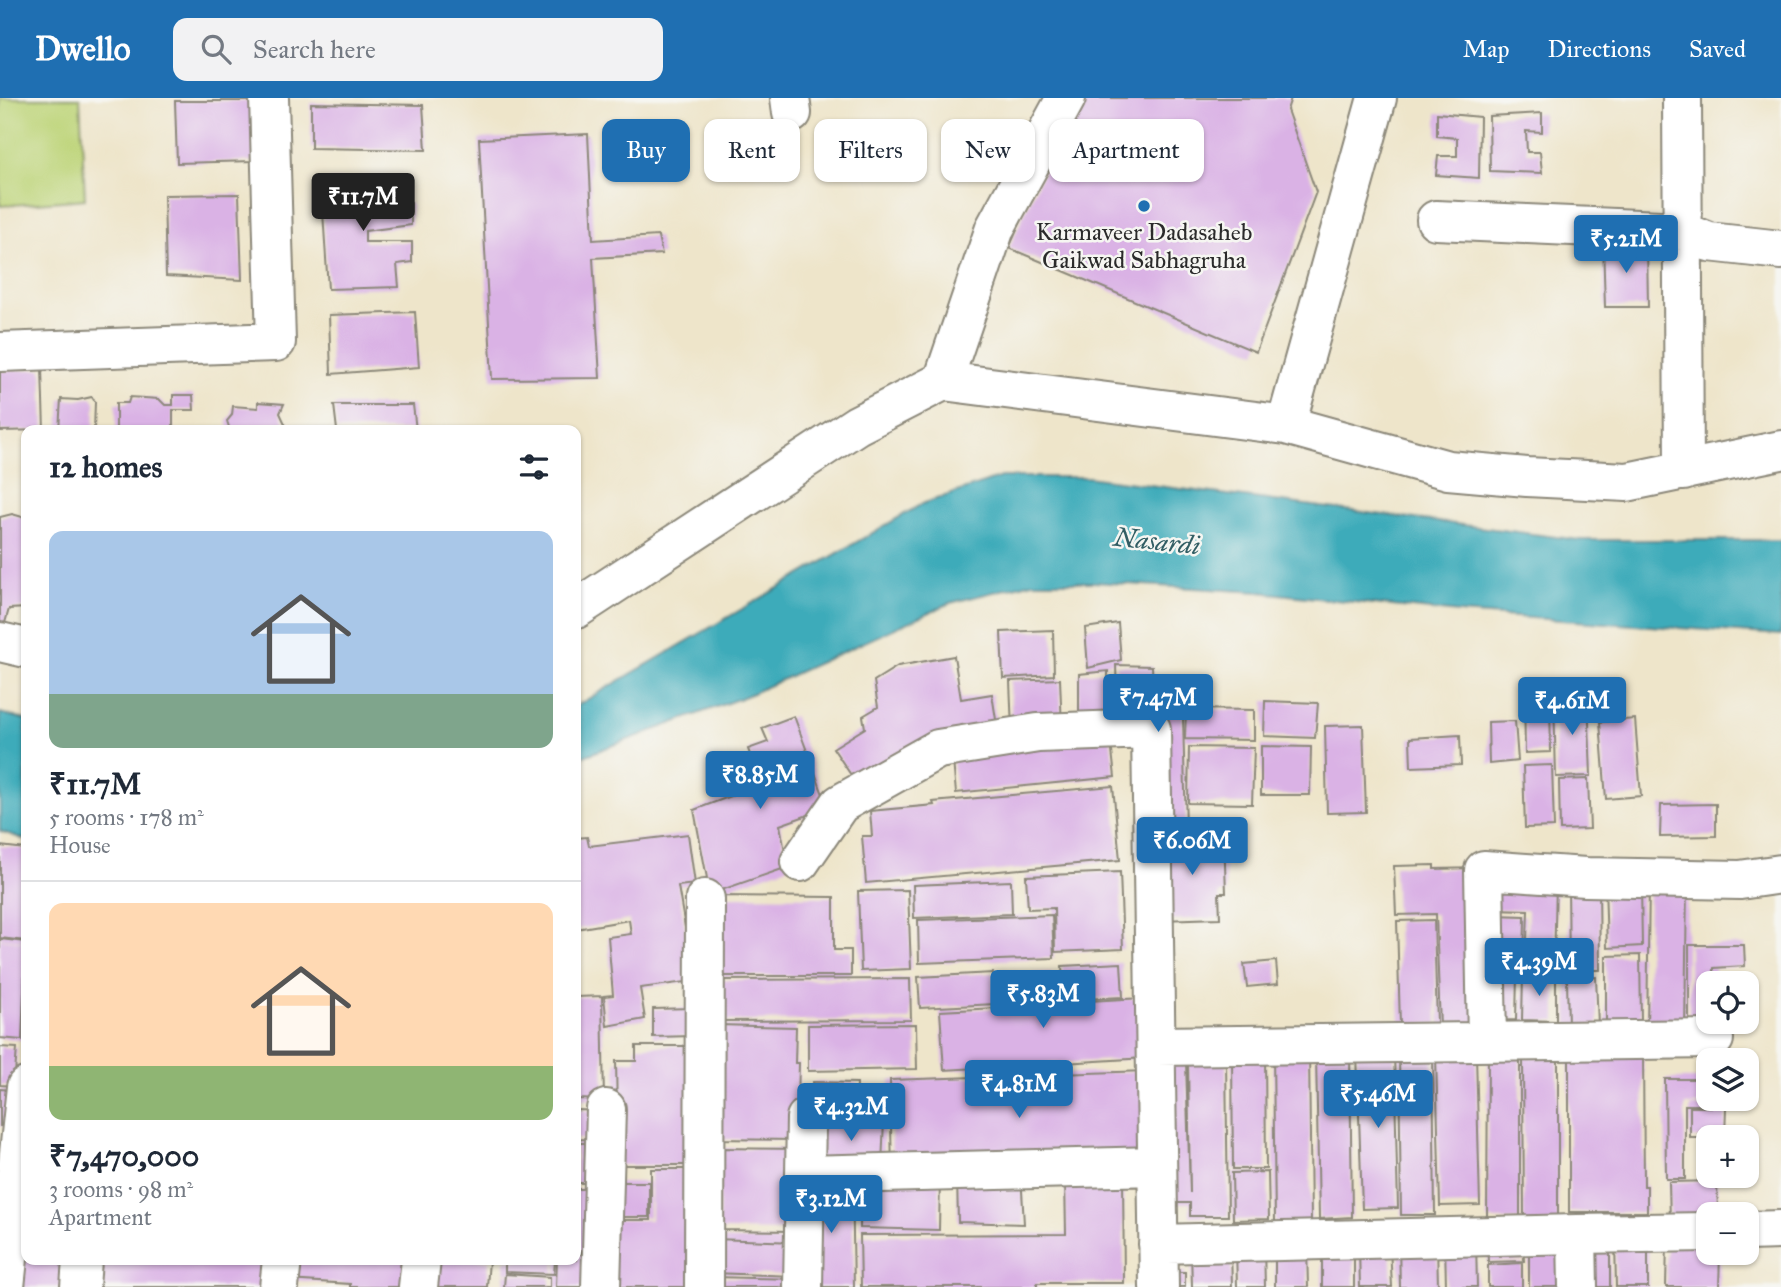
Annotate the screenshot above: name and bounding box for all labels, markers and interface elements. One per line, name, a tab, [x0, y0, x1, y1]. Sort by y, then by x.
search box	[173, 18, 663, 81]
text: Dwello	[35, 29, 131, 69]
icon: search	[197, 30, 235, 68]
text: Search here	[253, 33, 376, 65]
text: Map	[1463, 34, 1510, 64]
text: Directions	[1548, 34, 1651, 64]
text: Saved	[1689, 34, 1746, 64]
chip: Buy	[602, 119, 690, 182]
chip: Rent	[704, 119, 800, 182]
chip: Filters	[814, 119, 927, 182]
chip: New	[941, 119, 1035, 182]
chip: Apartment	[1049, 119, 1204, 182]
pin: ₹11.7M	[306, 174, 420, 233]
text: ₹11.7M	[328, 182, 398, 210]
marker: Karmaveer Dadasaheb Gaikwad Sabhagruha	[1136, 198, 1152, 214]
pin: ₹5.21M	[1569, 216, 1683, 275]
place label: Karmaveer Dadasaheb Gaikwad Sabhagruha	[1036, 217, 1252, 275]
text: ₹5.21M	[1590, 224, 1662, 252]
icon: filters	[515, 448, 553, 486]
text: 12 homes	[49, 449, 162, 485]
water label: Nasardi	[1110, 520, 1202, 561]
icon: home	[238, 576, 364, 702]
pin: ₹7.47M	[1101, 674, 1215, 734]
pin: ₹4.61M	[1515, 678, 1629, 737]
text: ₹7.47M	[1119, 683, 1197, 711]
text: ₹4.61M	[1534, 686, 1610, 714]
pin: ₹8.85M	[703, 752, 817, 811]
text: ₹8.85M	[722, 760, 798, 788]
text: ₹11.7M	[49, 766, 141, 802]
text: 5 rooms · 178 m²	[49, 803, 204, 831]
pin: ₹6.06M	[1135, 818, 1249, 877]
text: ₹6.06M	[1153, 826, 1231, 854]
text: House	[49, 831, 111, 859]
pin: ₹4.39M	[1482, 939, 1596, 998]
text: ₹4.39M	[1501, 947, 1577, 975]
icon: home	[238, 948, 364, 1074]
pin: ₹5.83M	[986, 970, 1100, 1030]
map controls	[1696, 971, 1759, 1265]
button: locate	[1696, 971, 1759, 1034]
text: ₹5.83M	[1006, 979, 1080, 1007]
button: layers	[1696, 1048, 1759, 1111]
pin: ₹4.81M	[962, 1060, 1076, 1120]
text: ₹4.81M	[981, 1069, 1057, 1097]
pin: ₹5.46M	[1321, 1070, 1435, 1130]
text: ₹5.46M	[1340, 1079, 1416, 1107]
pin: ₹4.32M	[794, 1084, 908, 1143]
text: ₹4.32M	[813, 1092, 889, 1120]
button: +	[1696, 1125, 1759, 1188]
text: ₹7,470,000	[49, 1138, 199, 1174]
text: 3 rooms · 98 m²	[49, 1175, 193, 1203]
pin: ₹3.12M	[774, 1176, 888, 1235]
text: ₹3.12M	[795, 1184, 867, 1212]
button: −	[1696, 1202, 1759, 1265]
text: Apartment	[49, 1203, 152, 1231]

